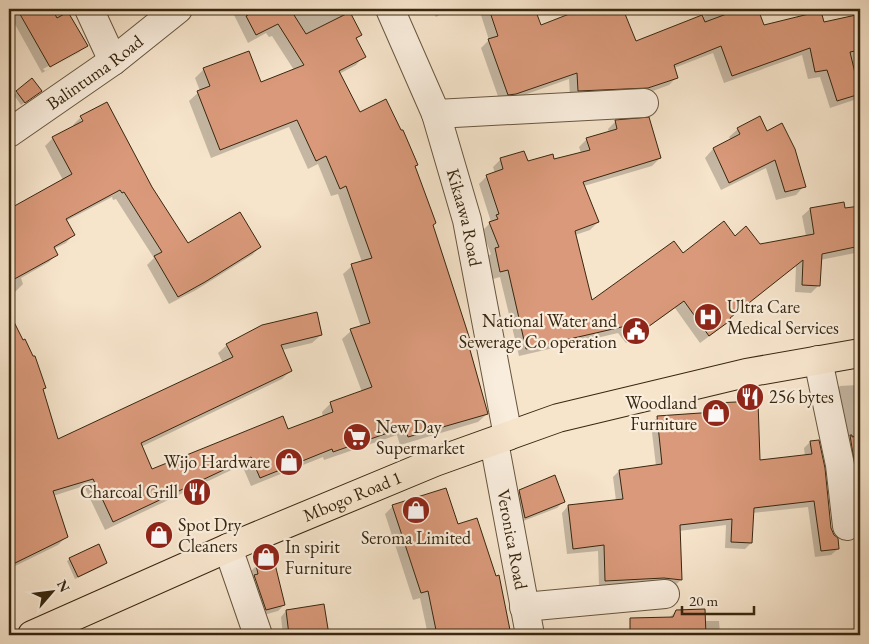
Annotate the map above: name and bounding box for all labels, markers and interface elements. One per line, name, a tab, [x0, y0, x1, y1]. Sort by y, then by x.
street label: Balintuma Road	[42, 29, 148, 115]
street label: Kikaawa Road	[442, 166, 488, 269]
place label: Ultra Care Medical Services	[727, 295, 839, 339]
hospital icon: Ultra Care Medical Services	[693, 302, 723, 332]
place label: National Water and Sewerage Co operation	[459, 309, 618, 353]
public building icon: National Water and Sewerage Co operation	[621, 316, 651, 346]
restaurant icon: 256 bytes	[735, 382, 765, 412]
place label: 256 bytes	[769, 385, 834, 408]
place label: Woodland Furniture	[625, 391, 698, 435]
shop icon: Woodland Furniture	[701, 398, 731, 428]
place label: New Day Supermarket	[376, 415, 465, 459]
supermarket icon: New Day Supermarket	[342, 422, 372, 452]
shop icon: Wijo Hardware	[274, 447, 304, 477]
place label: Wijo Hardware	[164, 450, 270, 473]
street label: Mbogo Road 1	[299, 465, 405, 527]
restaurant icon: Charcoal Grill	[182, 477, 212, 507]
place label: Charcoal Grill	[80, 480, 178, 503]
street label: Veronica Road	[492, 487, 533, 592]
shop icon: Seroma Limited	[401, 495, 431, 525]
place label: Spot Dry Cleaners	[178, 513, 241, 557]
shop icon: Spot Dry Cleaners	[144, 520, 174, 550]
place label: Seroma Limited	[361, 526, 472, 549]
place label: In spirit Furniture	[285, 535, 352, 579]
shop icon: In spirit Furniture	[251, 542, 281, 572]
north arrow	[28, 566, 78, 616]
text: N	[53, 577, 74, 596]
scale bar	[682, 584, 754, 616]
text: 20 m	[689, 591, 718, 610]

